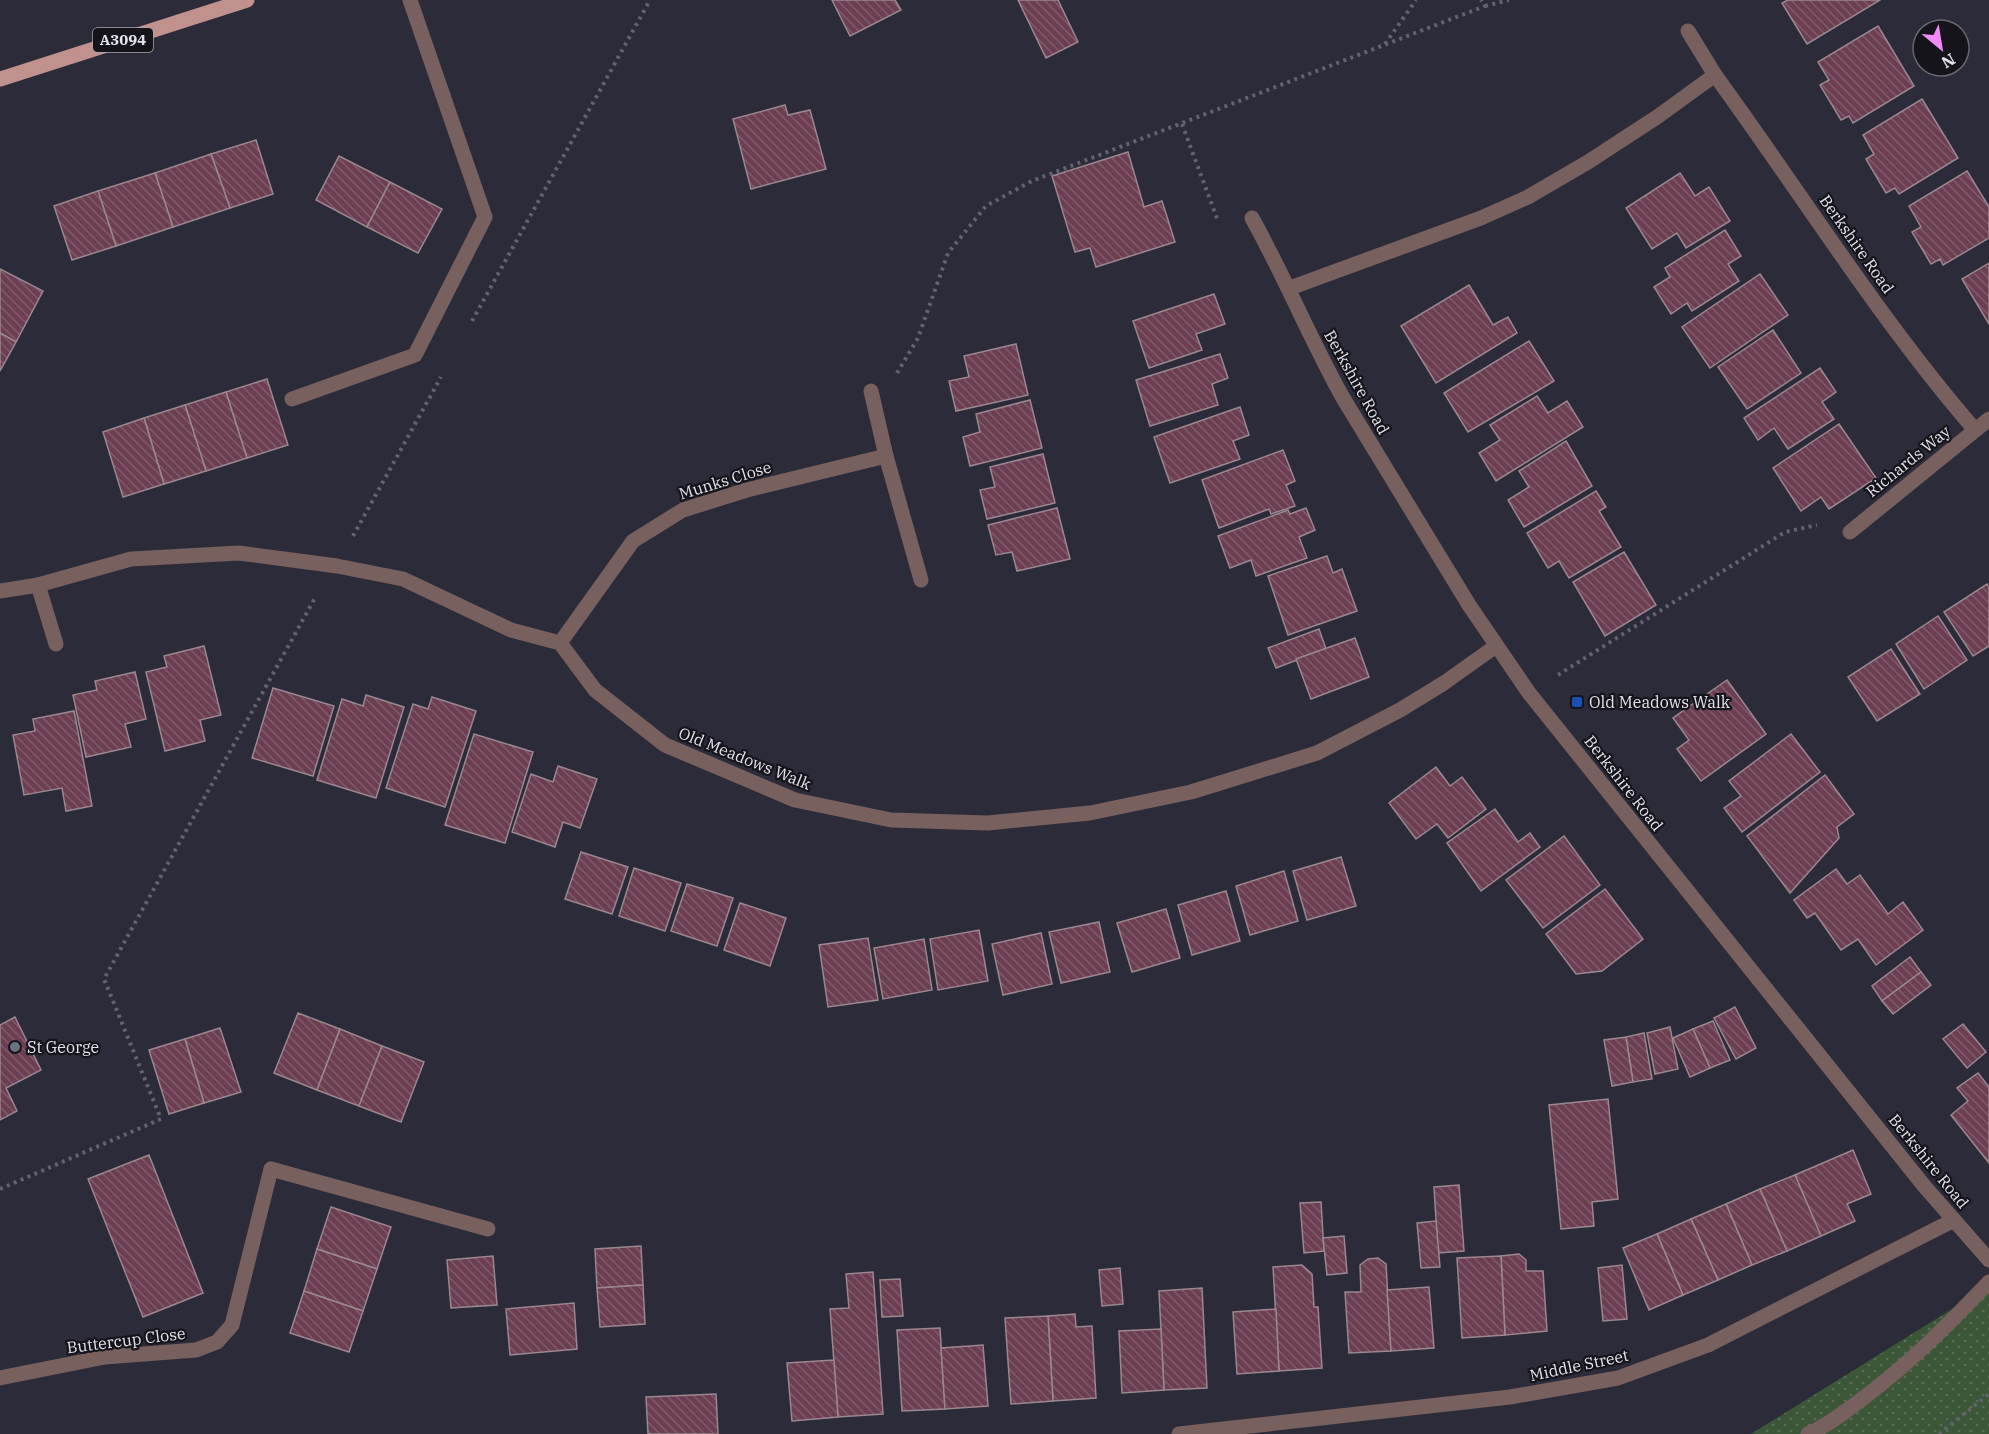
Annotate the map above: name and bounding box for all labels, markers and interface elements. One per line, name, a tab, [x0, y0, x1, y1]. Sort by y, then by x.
north arrow	[1911, 18, 1971, 78]
road number: A3094	[93, 28, 153, 52]
text: N	[1938, 49, 1959, 73]
street label: Berkshire Road	[1816, 191, 1899, 298]
street label: Berkshire Road	[1320, 326, 1394, 438]
street label: Richards Way	[1862, 421, 1955, 501]
street label: Munks Close	[676, 456, 774, 504]
place label: Old Meadows Walk	[1589, 692, 1731, 712]
marker: Old Meadows Walk	[1570, 695, 1584, 709]
street label: Old Meadows Walk	[676, 722, 815, 794]
street label: Berkshire Road	[1580, 731, 1668, 835]
place label: St George	[27, 1037, 99, 1057]
marker: St George	[8, 1040, 22, 1054]
street label: Berkshire Road	[1885, 1110, 1973, 1213]
street label: Buttercup Close	[65, 1323, 187, 1357]
street label: Middle Street	[1528, 1345, 1631, 1385]

